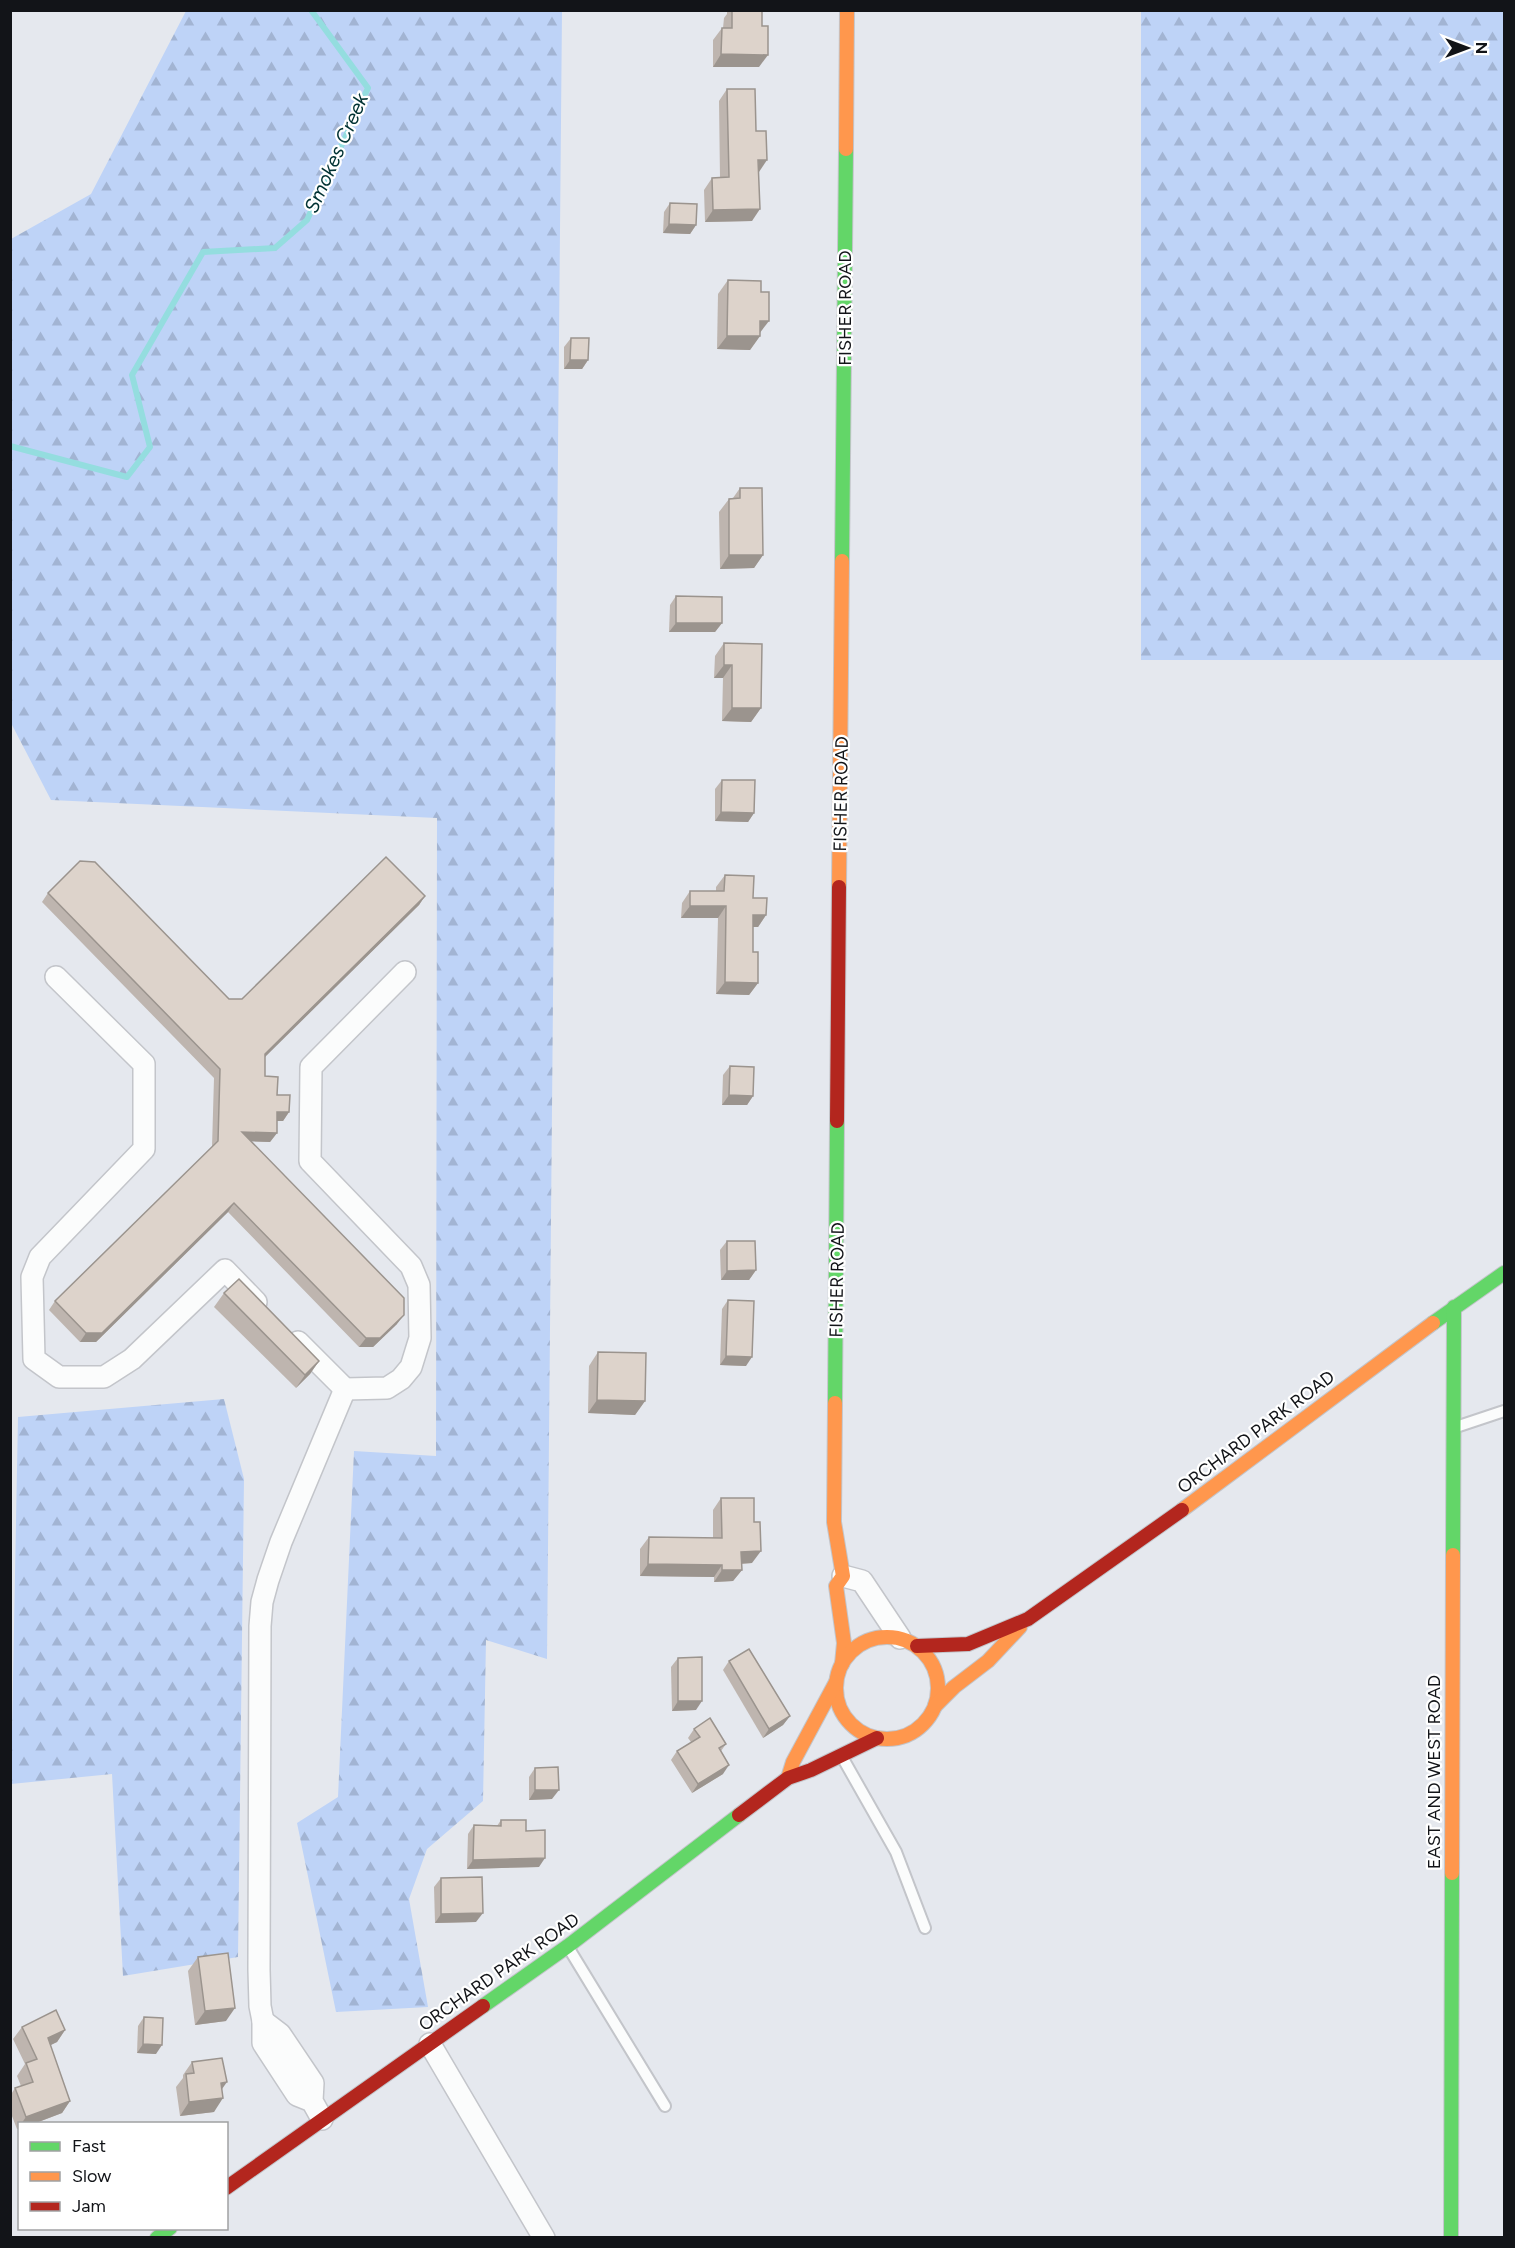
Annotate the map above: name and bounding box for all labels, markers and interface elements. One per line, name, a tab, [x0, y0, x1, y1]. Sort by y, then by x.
north arrow	[1437, 18, 1497, 78]
text: N	[1472, 42, 1491, 54]
water label: Smokes Creek	[299, 88, 374, 217]
street label: FISHER ROAD	[834, 250, 856, 366]
street label: FISHER ROAD	[829, 736, 853, 852]
street label: FISHER ROAD	[825, 1222, 849, 1338]
street label: ORCHARD PARK ROAD	[1173, 1366, 1339, 1498]
street label: EAST AND WEST ROAD	[1423, 1675, 1445, 1869]
street label: ORCHARD PARK ROAD	[414, 1908, 584, 2036]
legend	[18, 2122, 228, 2230]
text: Fast	[72, 2135, 106, 2157]
text: Slow	[72, 2165, 111, 2187]
text: Jam	[72, 2195, 106, 2217]

